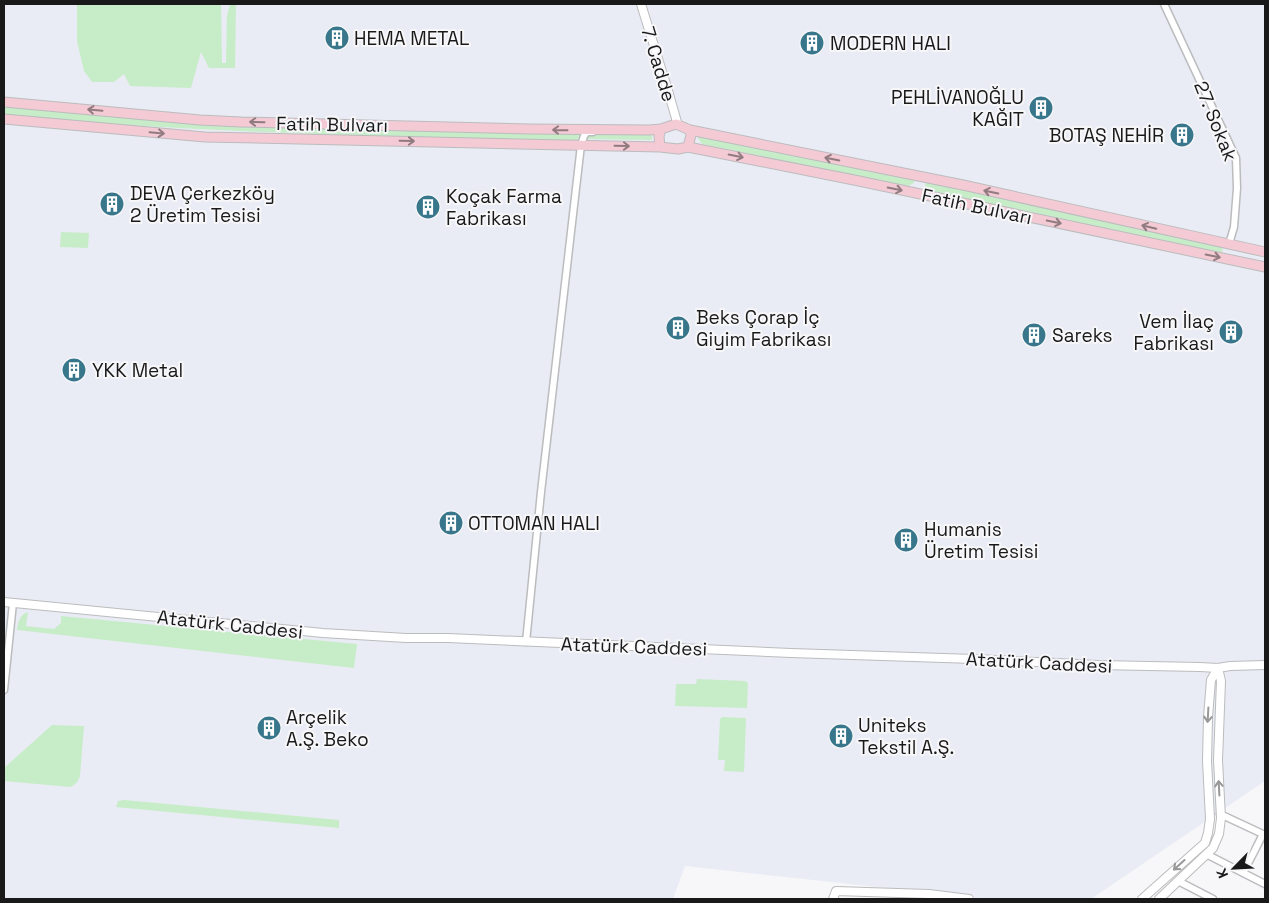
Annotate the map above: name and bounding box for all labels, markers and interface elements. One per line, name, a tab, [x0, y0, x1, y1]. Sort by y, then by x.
street label: 7. Cadde	[635, 24, 682, 105]
building icon: HEMA METAL	[324, 25, 350, 51]
place label: HEMA METAL	[354, 26, 469, 51]
building icon: MODERN HALI	[799, 30, 825, 56]
place label: MODERN HALI	[830, 31, 951, 56]
street label: 27. Sokak	[1188, 77, 1243, 165]
place label: PEHLİVANOĞLU KAĞIT	[891, 85, 1024, 132]
building icon: PEHLİVANOĞLU KAĞIT	[1028, 95, 1054, 121]
one-way arrow	[87, 106, 103, 115]
street label: Fatih Bulvarı	[276, 111, 388, 138]
one-way arrow	[249, 117, 266, 127]
building icon: BOTAŞ NEHİR	[1169, 122, 1195, 148]
place label: BOTAŞ NEHİR	[1049, 123, 1164, 148]
one-way arrow	[552, 125, 568, 134]
one-way arrow	[149, 128, 165, 138]
one-way arrow	[398, 137, 414, 146]
one-way arrow	[613, 141, 629, 151]
one-way arrow	[727, 152, 743, 162]
one-way arrow	[824, 153, 840, 163]
place label: DEVA Çerkezköy 2 Üretim Tesisi	[130, 181, 275, 228]
street label: Fatih Bulvarı	[920, 183, 1034, 230]
place label: Koçak Farma Fabrikası	[446, 184, 562, 231]
one-way arrow	[887, 184, 903, 194]
one-way arrow	[983, 186, 999, 196]
building icon: DEVA Çerkezköy 2 Üretim Tesisi	[99, 191, 125, 217]
building icon: Koçak Farma Fabrikası	[415, 194, 441, 220]
one-way arrow	[1046, 218, 1062, 228]
one-way arrow	[1142, 222, 1158, 231]
one-way arrow	[1205, 252, 1221, 261]
place label: Beks Çorap İç Giyim Fabrikası	[696, 305, 831, 352]
place label: Vem İlaç Fabrikası	[1133, 309, 1214, 356]
building icon: Beks Çorap İç Giyim Fabrikası	[665, 315, 691, 341]
building icon: Vem İlaç Fabrikası	[1218, 319, 1244, 345]
building icon: Sareks	[1021, 322, 1047, 348]
place label: Sareks	[1052, 323, 1113, 348]
building icon: YKK Metal	[61, 357, 87, 383]
place label: YKK Metal	[92, 358, 183, 383]
building icon: OTTOMAN HALI	[438, 510, 464, 536]
place label: OTTOMAN HALI	[468, 511, 600, 536]
place label: Humanis Üretim Tesisi	[924, 517, 1038, 564]
building icon: Humanis Üretim Tesisi	[893, 527, 919, 553]
street label: Atatürk Caddesi	[156, 604, 304, 645]
street label: Atatürk Caddesi	[560, 631, 708, 662]
street label: Atatürk Caddesi	[965, 646, 1113, 679]
place label: Arçelik A.Ş. Beko	[286, 705, 369, 752]
one-way arrow	[1204, 707, 1213, 723]
place label: Uniteks Tekstil A.Ş.	[858, 713, 954, 760]
building icon: Arçelik A.Ş. Beko	[256, 715, 282, 741]
building icon: Uniteks Tekstil A.Ş.	[828, 723, 854, 749]
one-way arrow	[1215, 780, 1224, 796]
north arrow	[1209, 843, 1259, 893]
one-way arrow	[1173, 860, 1186, 871]
text: K	[1212, 865, 1232, 881]

